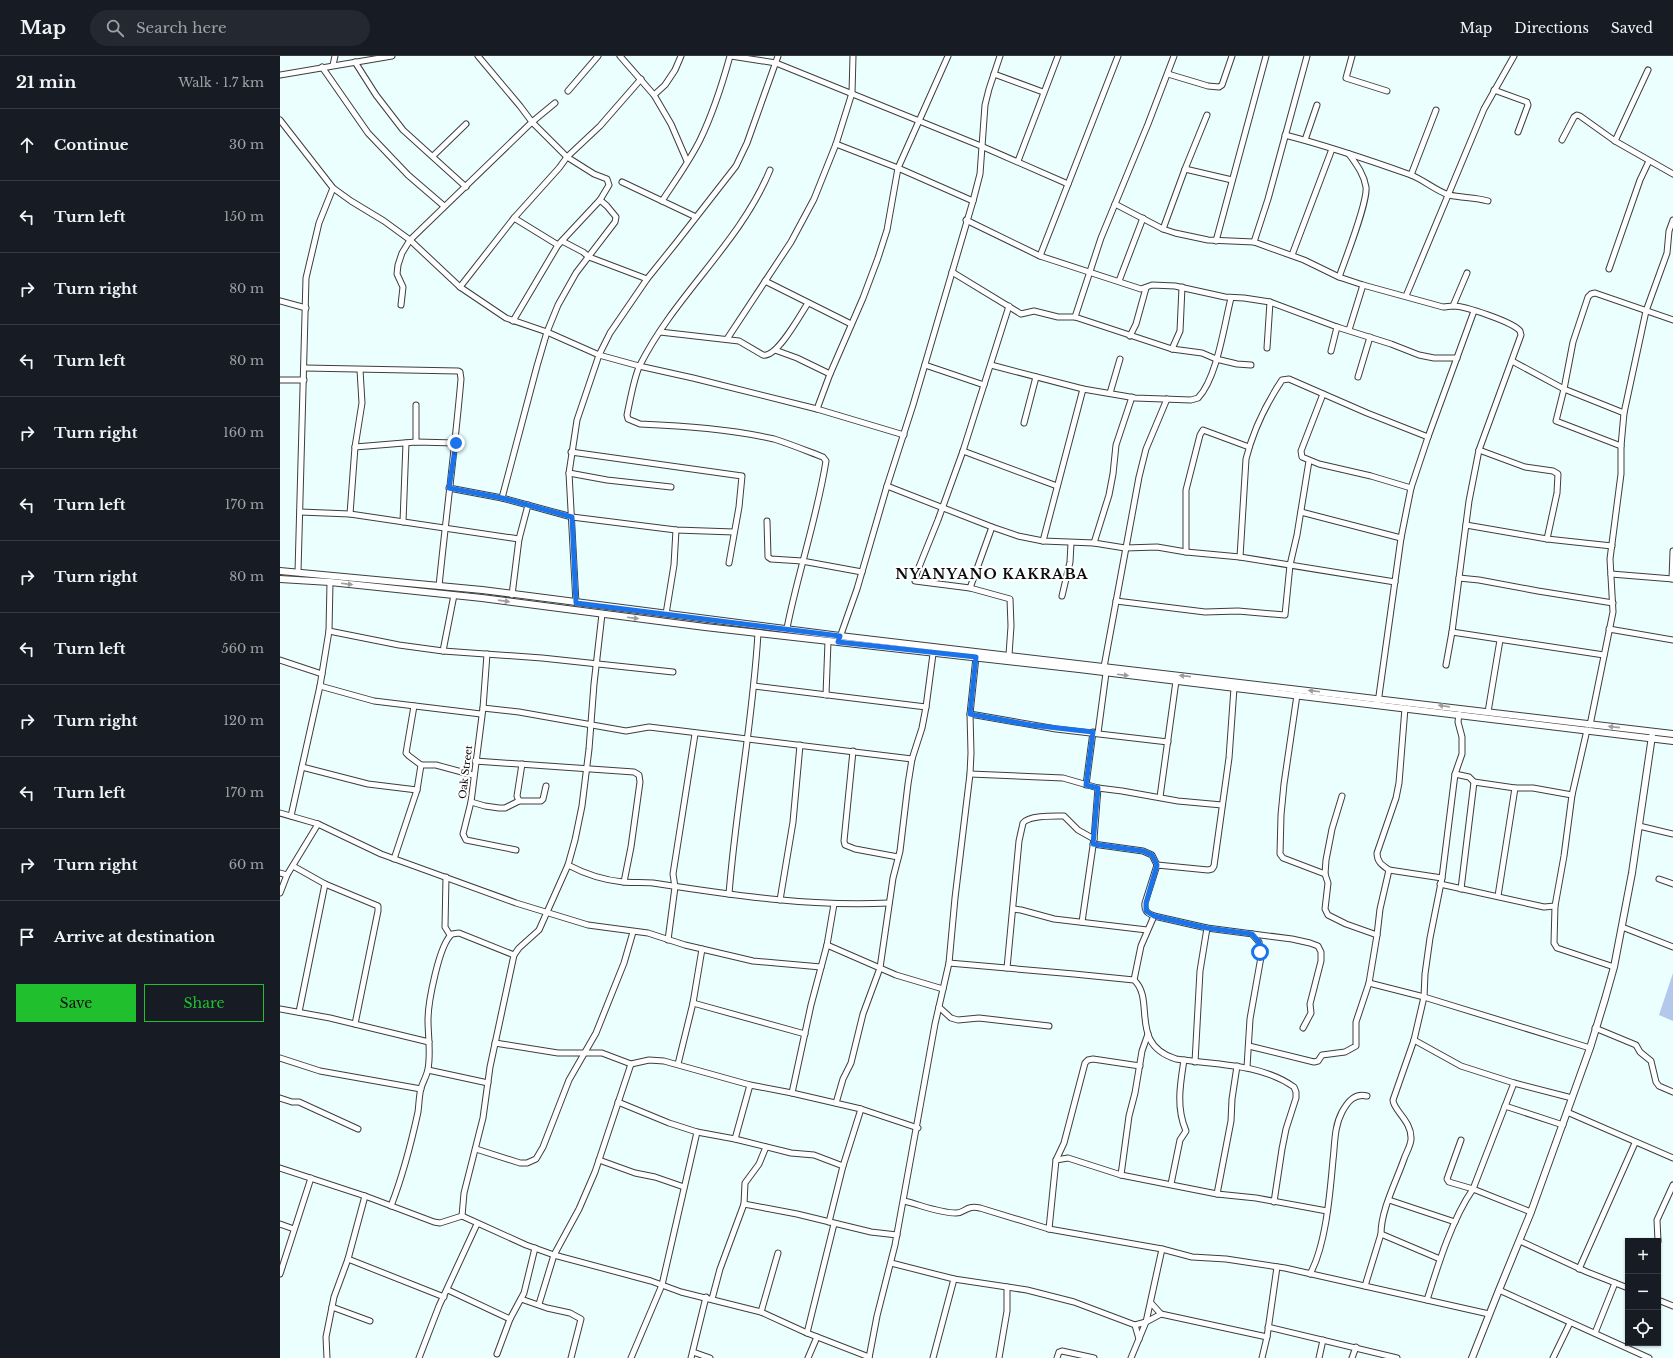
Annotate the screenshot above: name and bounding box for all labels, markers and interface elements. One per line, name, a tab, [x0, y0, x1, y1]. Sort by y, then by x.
search box	[90, 10, 370, 46]
text: Map	[20, 16, 66, 39]
icon: search	[104, 17, 126, 39]
text: Search here	[136, 18, 227, 37]
text: Map	[1460, 19, 1492, 37]
text: Directions	[1514, 19, 1589, 37]
text: Saved	[1611, 19, 1653, 37]
text: 21 min	[16, 72, 76, 93]
text: Walk · 1.7 km	[178, 74, 264, 91]
icon: ahead	[16, 134, 38, 156]
text: Continue	[54, 135, 129, 154]
text: 30 m	[229, 136, 264, 153]
icon: left	[16, 206, 38, 228]
text: Turn left	[54, 207, 125, 226]
text: 150 m	[224, 208, 264, 225]
icon: right	[16, 278, 38, 300]
text: Turn right	[54, 279, 137, 298]
text: 80 m	[229, 280, 264, 297]
icon: left	[16, 350, 38, 372]
text: Turn left	[54, 351, 125, 370]
text: 80 m	[229, 352, 264, 369]
icon: right	[16, 422, 38, 444]
text: Turn right	[54, 423, 137, 442]
text: 160 m	[223, 424, 264, 441]
route end	[447, 434, 465, 452]
icon: left	[16, 494, 38, 516]
text: Turn left	[54, 495, 125, 514]
text: 170 m	[225, 496, 264, 513]
district label: NYANYANO KAKRABA	[895, 565, 1089, 583]
icon: right	[16, 566, 38, 588]
text: Turn right	[54, 567, 137, 586]
text: 80 m	[229, 568, 264, 585]
one-way arrow	[341, 580, 353, 587]
one-way arrow	[498, 598, 510, 604]
one-way arrow	[627, 615, 639, 622]
icon: left	[16, 638, 38, 660]
text: Turn left	[54, 639, 125, 658]
text: 560 m	[221, 640, 264, 657]
one-way arrow	[1117, 672, 1129, 678]
one-way arrow	[1179, 673, 1191, 679]
one-way arrow	[1308, 687, 1321, 694]
one-way arrow	[1437, 703, 1450, 709]
icon: right	[16, 710, 38, 732]
text: Turn right	[54, 711, 137, 730]
text: 120 m	[223, 712, 264, 729]
one-way arrow	[1608, 724, 1620, 731]
street label: Oak Street	[456, 744, 475, 800]
icon: left	[16, 782, 38, 804]
text: Turn left	[54, 783, 125, 802]
text: 170 m	[225, 784, 264, 801]
icon: right	[16, 854, 38, 876]
text: Turn right	[54, 855, 137, 874]
text: 60 m	[229, 856, 264, 873]
icon: arrive	[16, 926, 38, 948]
text: Arrive at destination	[54, 927, 215, 946]
route start	[1251, 943, 1269, 961]
button: Save	[16, 984, 136, 1022]
button: Share	[144, 984, 264, 1022]
map controls	[1625, 1238, 1661, 1346]
button: +	[1625, 1238, 1661, 1274]
button: −	[1625, 1274, 1661, 1310]
button: locate	[1625, 1310, 1661, 1346]

